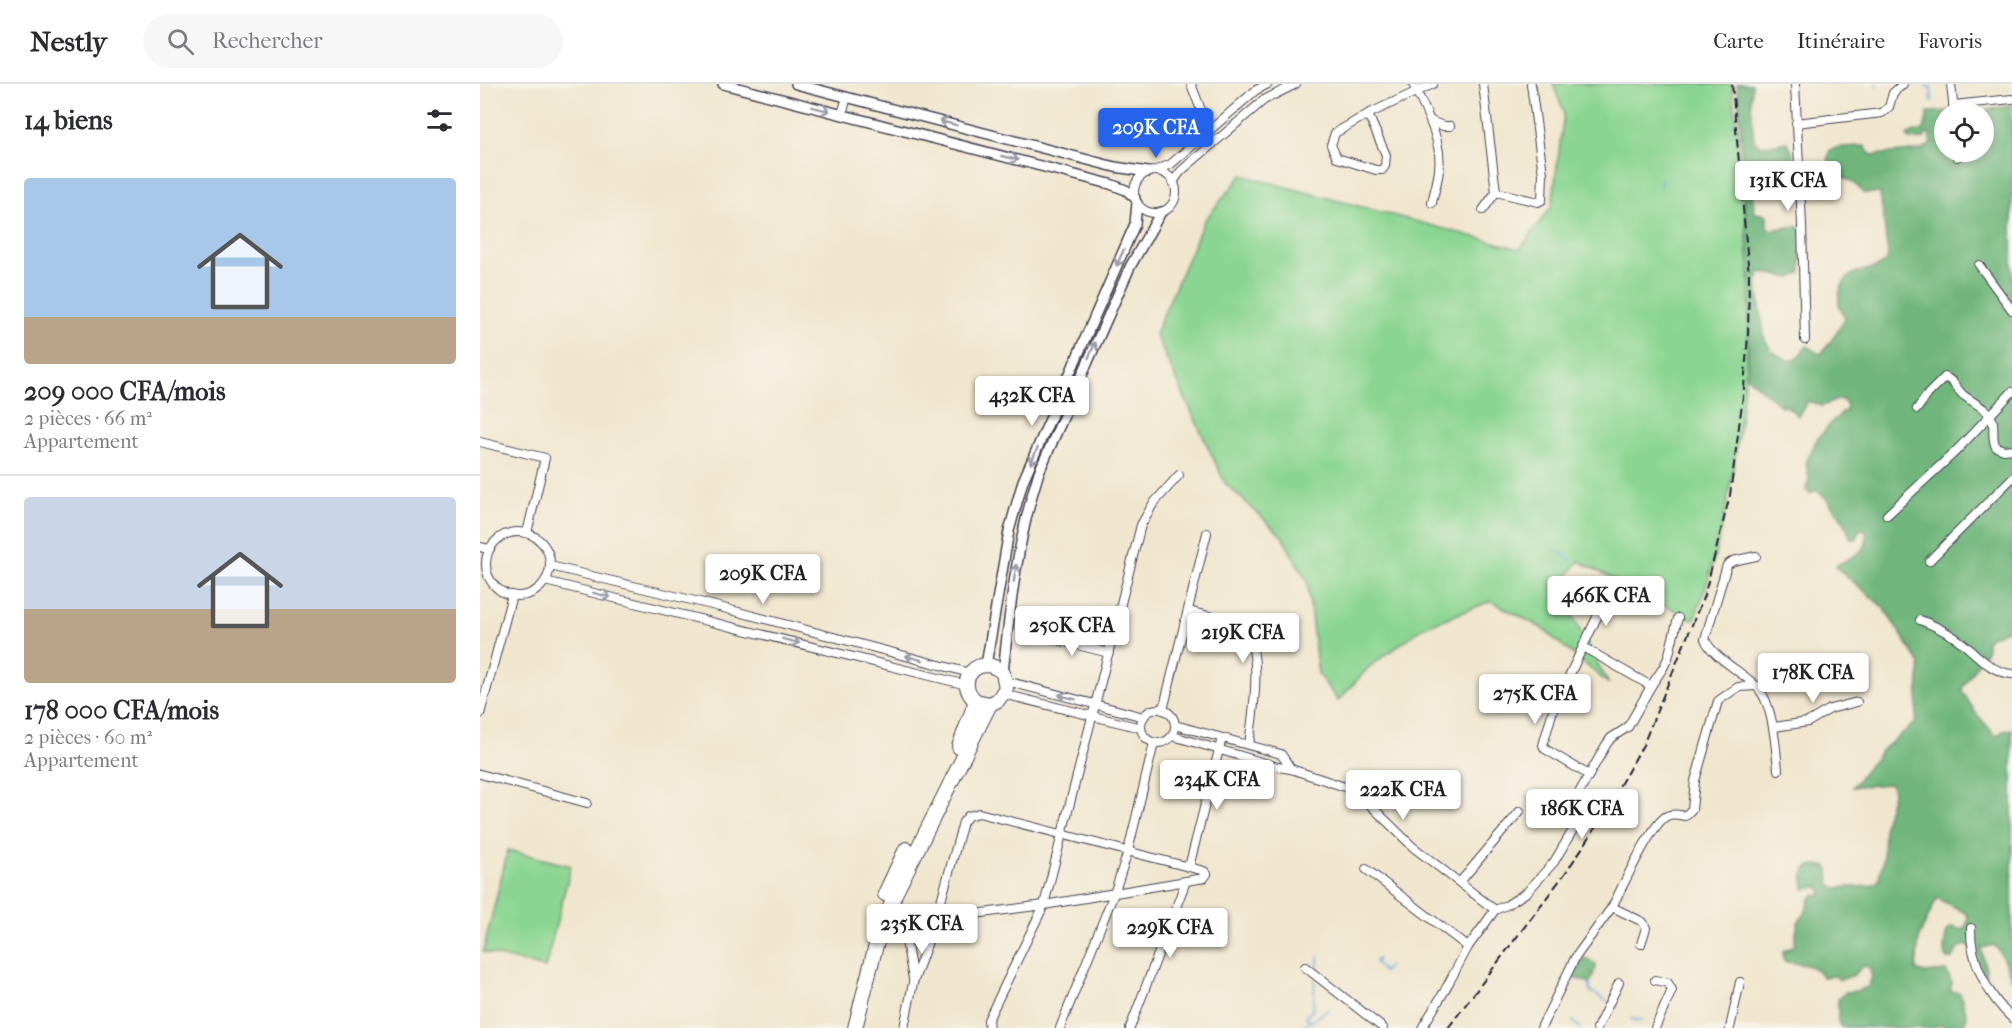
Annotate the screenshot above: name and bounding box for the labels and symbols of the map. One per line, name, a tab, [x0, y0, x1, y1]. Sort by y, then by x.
one-way arrow	[811, 104, 830, 115]
pin: 209K CFA	[1094, 108, 1218, 159]
one-way arrow	[939, 117, 958, 129]
one-way arrow	[1000, 152, 1019, 164]
pin: 131K CFA	[1726, 161, 1850, 212]
one-way arrow	[1114, 248, 1125, 267]
one-way arrow	[1087, 342, 1098, 360]
pin: 432K CFA	[970, 376, 1094, 427]
one-way arrow	[1028, 446, 1039, 465]
pin: 209K CFA	[701, 554, 825, 605]
one-way arrow	[1010, 564, 1021, 584]
pin: 466K CFA	[1544, 576, 1668, 627]
one-way arrow	[592, 589, 611, 601]
pin: 250K CFA	[1010, 606, 1134, 657]
pin: 219K CFA	[1181, 613, 1305, 664]
one-way arrow	[781, 636, 800, 648]
one-way arrow	[904, 652, 923, 663]
pin: 178K CFA	[1751, 653, 1875, 704]
pin: 275K CFA	[1473, 674, 1597, 725]
one-way arrow	[1058, 691, 1077, 702]
pin: 234K CFA	[1155, 760, 1279, 811]
pin: 222K CFA	[1341, 770, 1465, 821]
pin: 186K CFA	[1520, 789, 1644, 840]
pin: 235K CFA	[860, 904, 984, 955]
pin: 229K CFA	[1108, 908, 1232, 959]

